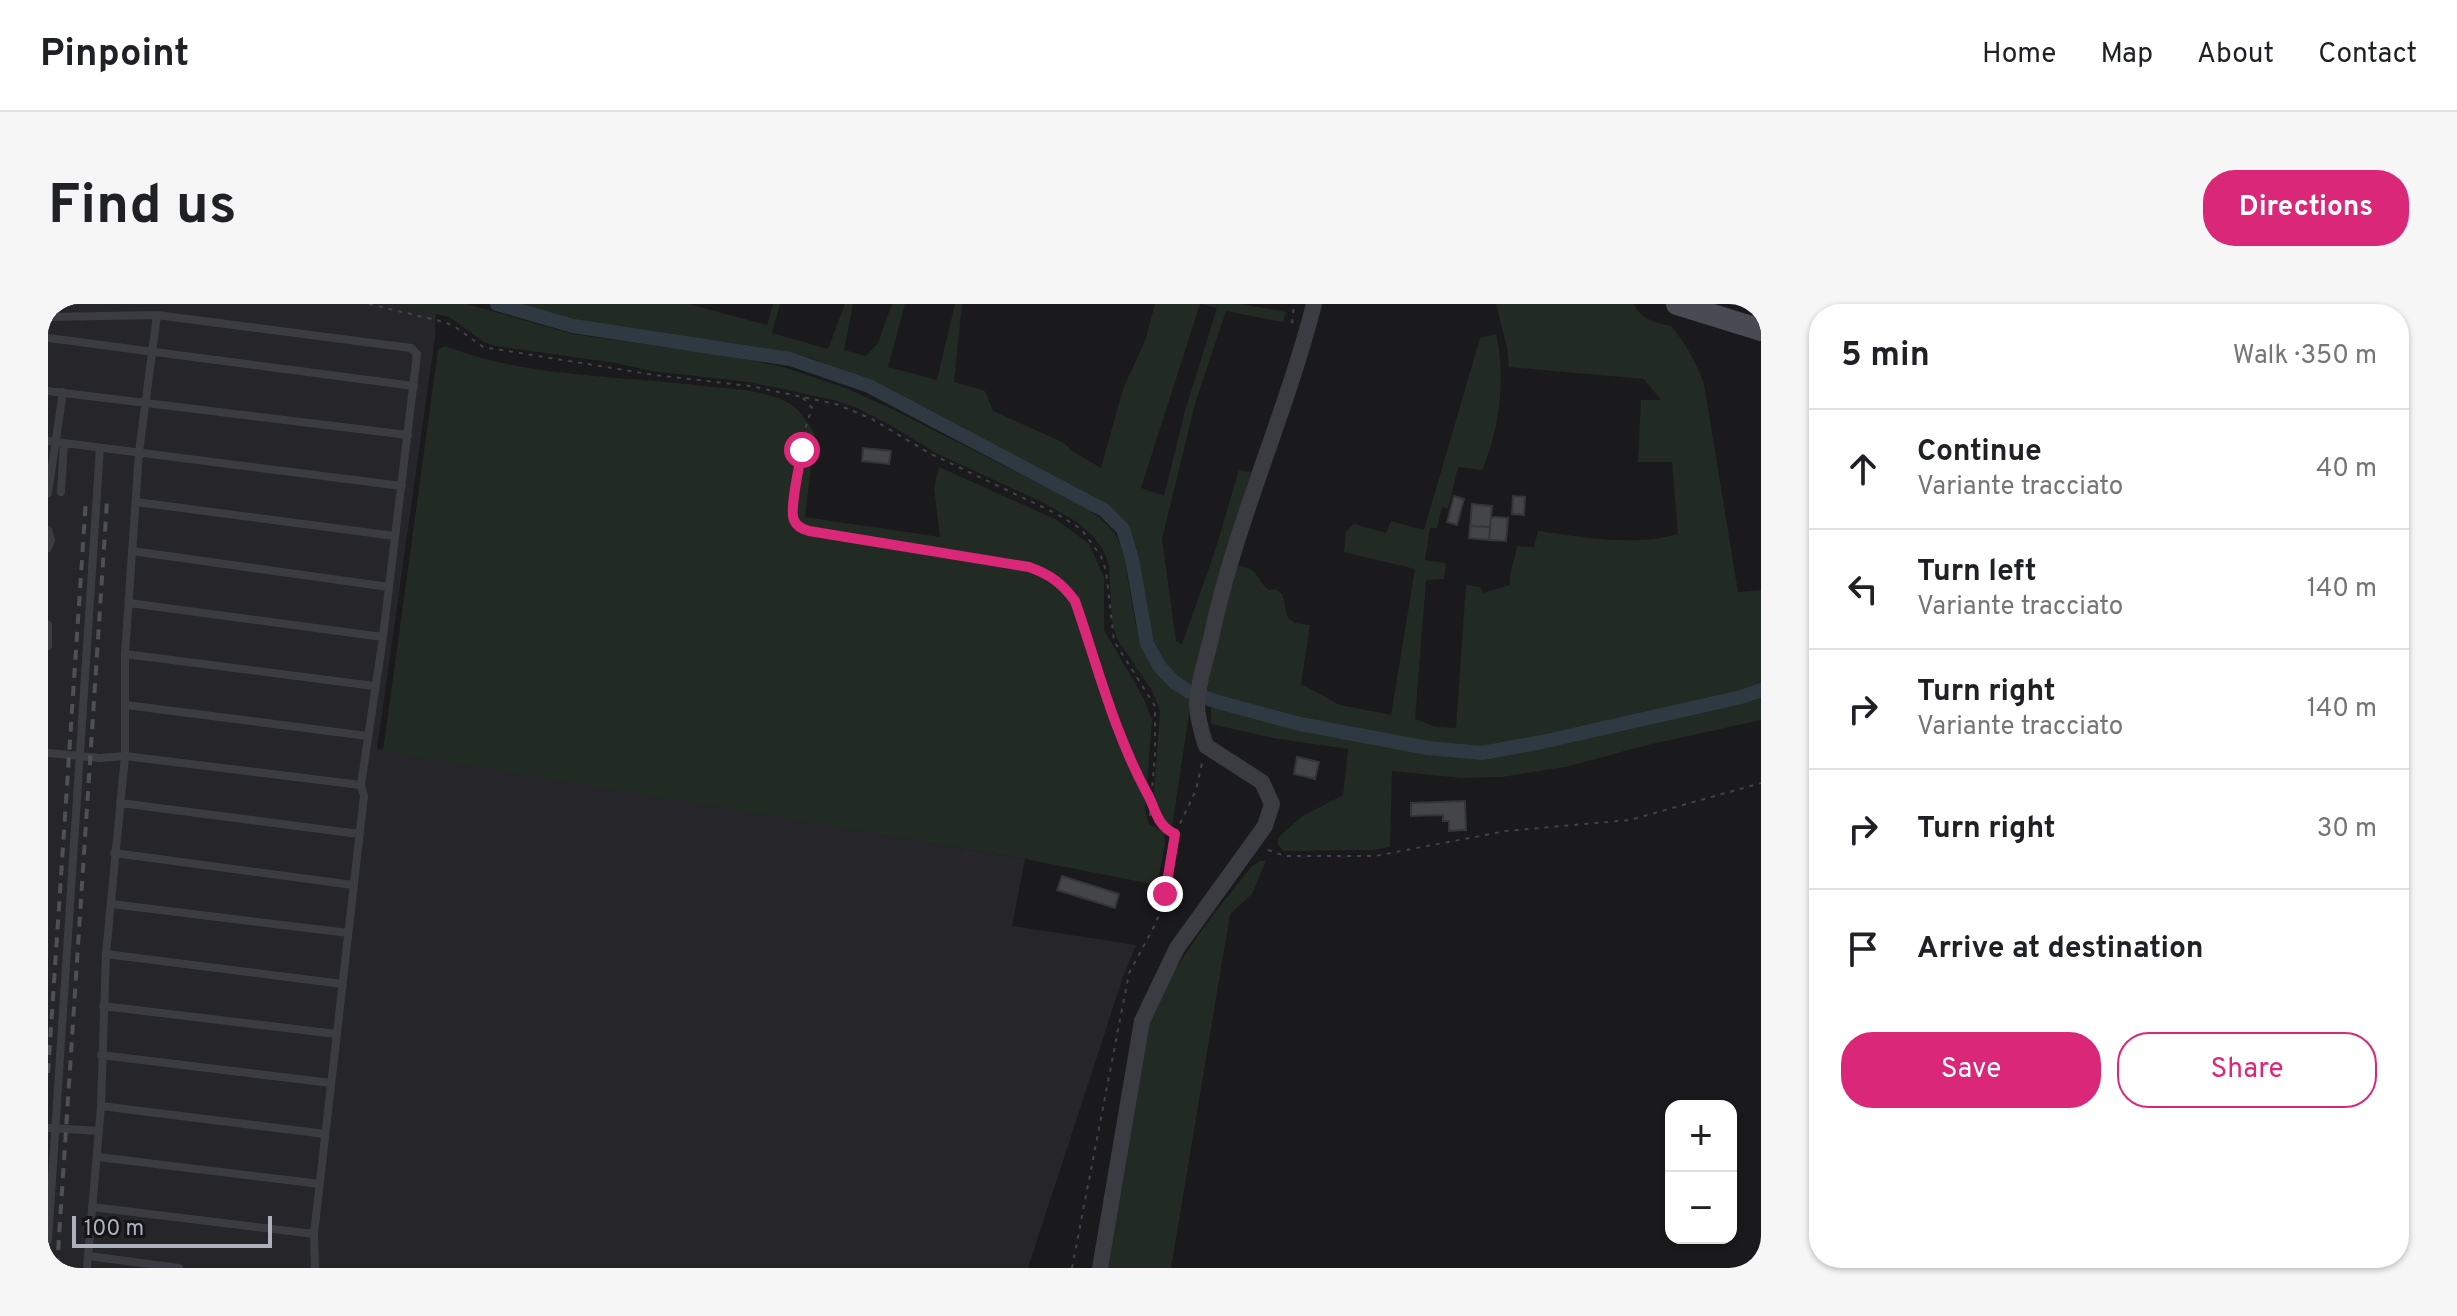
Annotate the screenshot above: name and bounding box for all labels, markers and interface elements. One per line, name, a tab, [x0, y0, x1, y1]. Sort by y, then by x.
text: Pinpoint	[40, 31, 189, 80]
text: Home	[1982, 37, 2056, 73]
text: Map	[2100, 37, 2153, 73]
text: About	[2197, 37, 2274, 73]
text: Contact	[2318, 37, 2417, 73]
button: Directions	[2203, 170, 2409, 246]
text: Find us	[48, 173, 237, 243]
text: 5 min	[1841, 335, 1930, 378]
text: Walk · 350 m	[2233, 340, 2377, 373]
route start	[784, 432, 820, 468]
text: Continue	[1917, 434, 2042, 471]
icon: ahead	[1841, 447, 1885, 491]
text: 40 m	[2316, 453, 2377, 486]
text: Variante tracciato	[1917, 471, 2123, 504]
text: Turn left	[1917, 554, 2037, 591]
icon: left	[1841, 567, 1885, 611]
text: 140 m	[2307, 573, 2377, 606]
text: Variante tracciato	[1917, 591, 2123, 624]
text: Turn right	[1917, 674, 2055, 711]
icon: right	[1841, 687, 1885, 731]
text: 140 m	[2307, 693, 2377, 726]
text: Variante tracciato	[1917, 711, 2123, 744]
icon: right	[1841, 807, 1885, 851]
text: Turn right	[1917, 811, 2055, 848]
text: 30 m	[2317, 813, 2377, 846]
route end	[1147, 876, 1183, 912]
icon: arrive	[1841, 927, 1885, 971]
text: Arrive at destination	[1917, 931, 2203, 968]
button: Save	[1841, 1032, 2101, 1108]
button: Share	[2117, 1032, 2377, 1108]
map controls	[1665, 1100, 1737, 1244]
button: +	[1665, 1100, 1737, 1172]
button: −	[1665, 1172, 1737, 1244]
scale bar	[72, 1212, 272, 1248]
text: 100 m	[84, 1216, 144, 1243]

